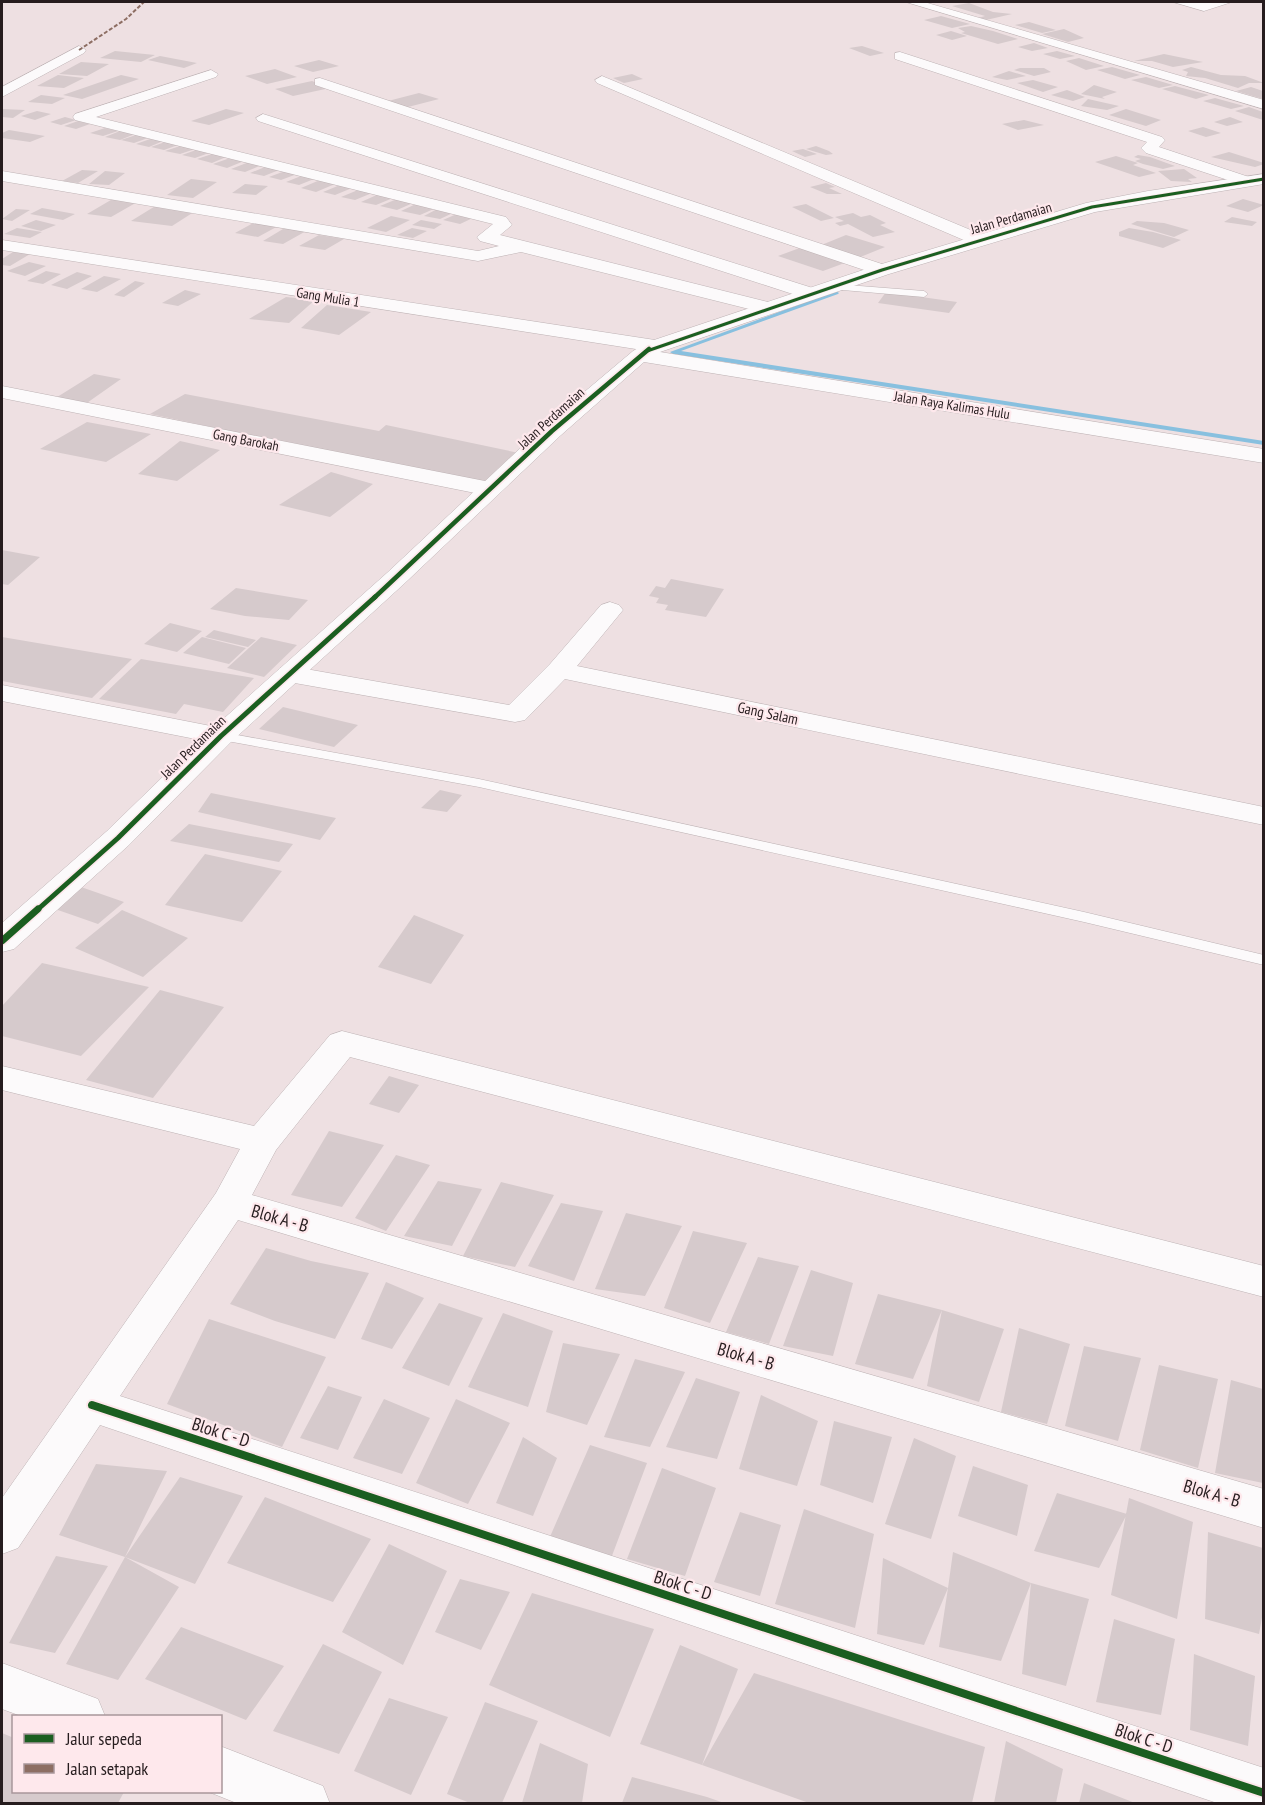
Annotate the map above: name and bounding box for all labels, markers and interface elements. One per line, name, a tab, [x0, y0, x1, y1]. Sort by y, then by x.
street label: Jalan Perdamaian	[967, 198, 1054, 238]
street label: Gang Mulia 1	[295, 283, 361, 311]
street label: Jalan Perdamaian	[513, 383, 588, 453]
street label: Jalan Raya Kalimas Hulu	[892, 387, 1011, 423]
street label: Gang Barokah	[211, 425, 281, 455]
street label: Gang Salam	[736, 697, 800, 729]
street label: Jalan Perdamaian	[156, 711, 229, 783]
street label: Blok A - B	[249, 1199, 311, 1237]
street label: Blok A - B	[715, 1337, 777, 1375]
street label: Blok C - D	[189, 1412, 253, 1452]
street label: Blok A - B	[1181, 1474, 1243, 1512]
street label: Blok C - D	[651, 1565, 715, 1605]
legend	[12, 1715, 222, 1793]
street label: Blok C - D	[1112, 1718, 1176, 1758]
text: Jalur sepeda	[65, 1727, 142, 1750]
text: Jalan setapak	[65, 1757, 148, 1780]

